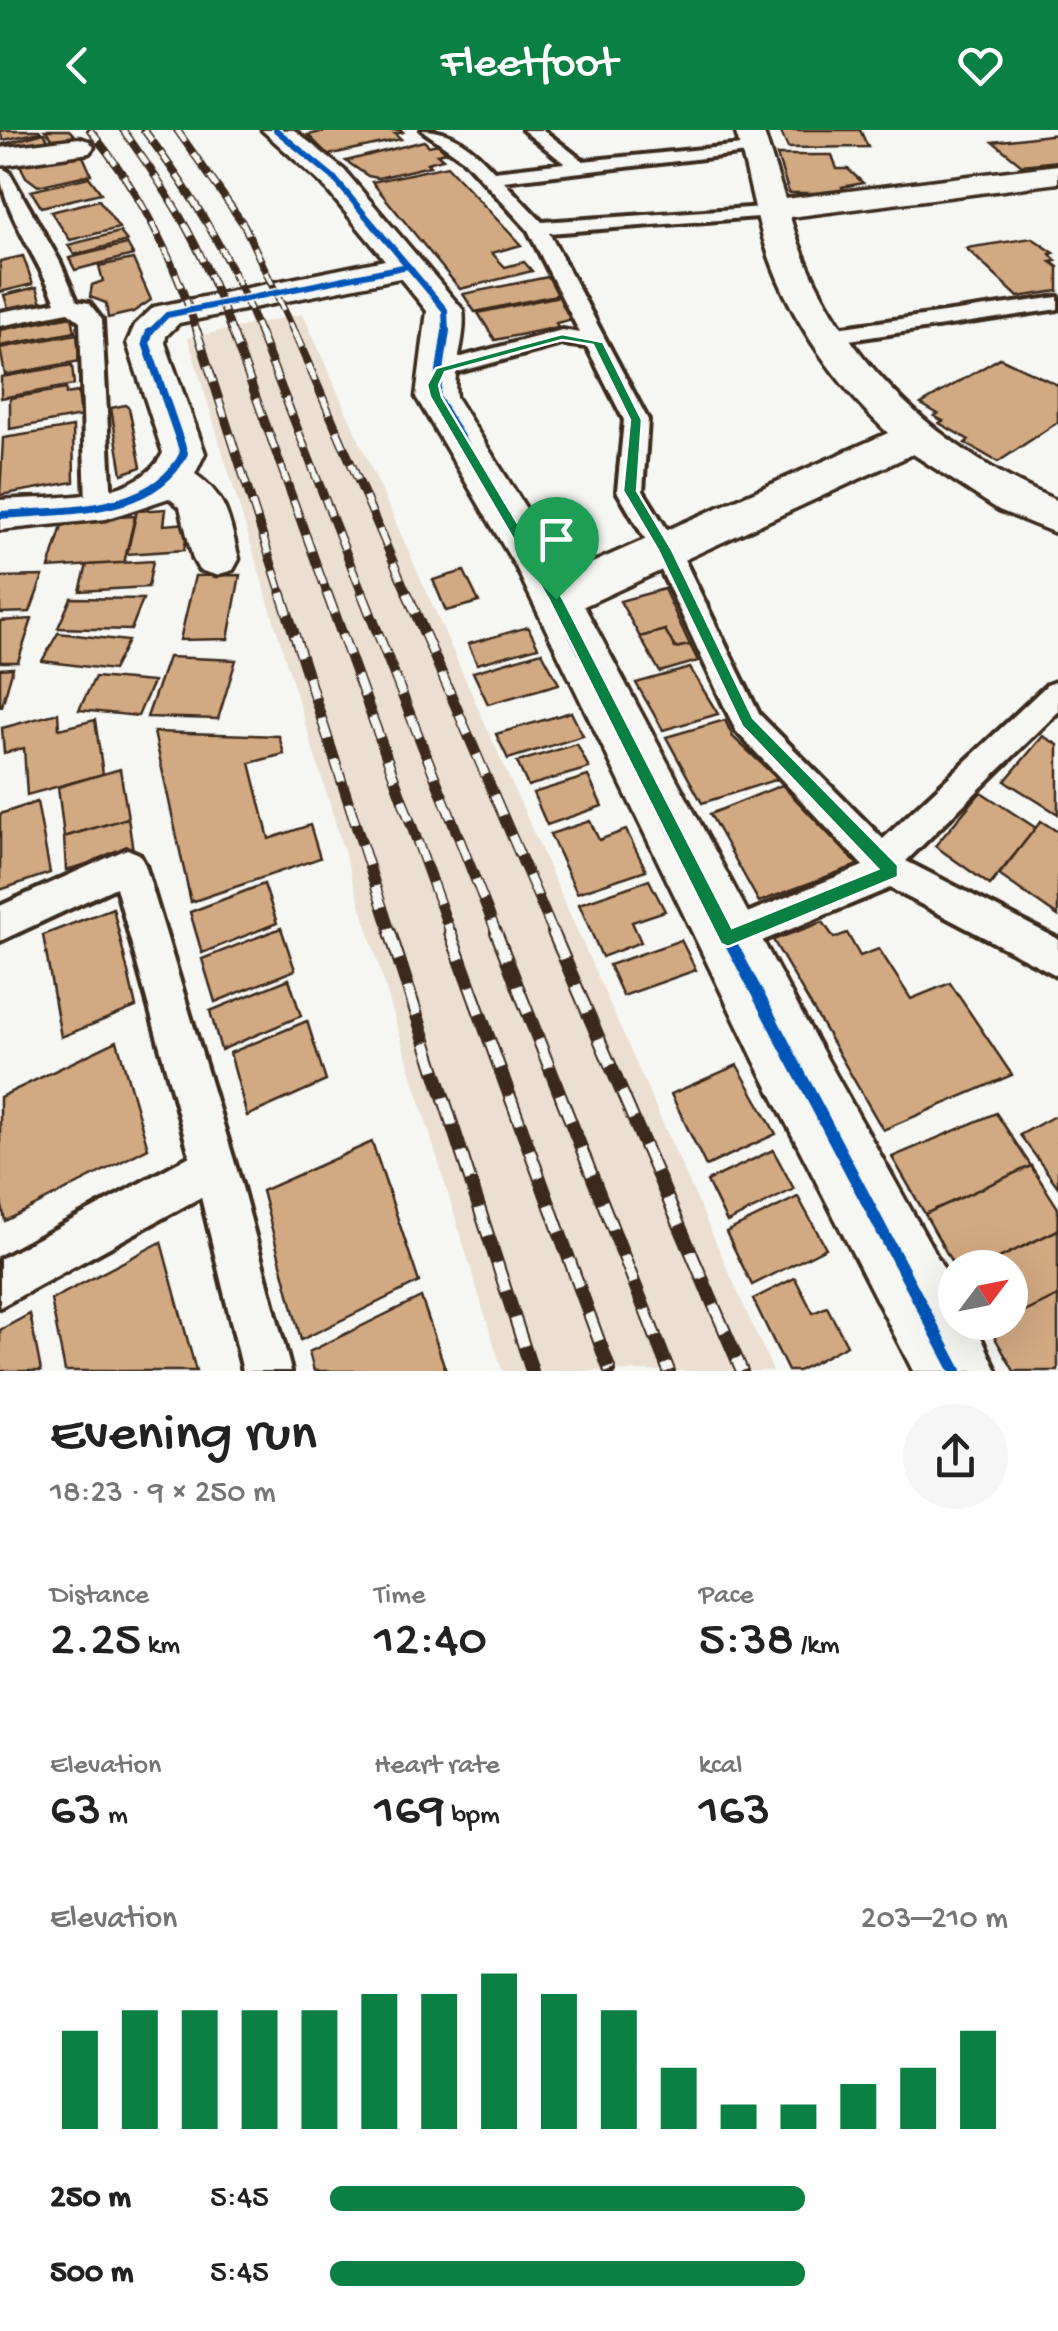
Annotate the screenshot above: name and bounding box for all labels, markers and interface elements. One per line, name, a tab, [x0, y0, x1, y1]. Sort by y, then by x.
icon: back	[50, 38, 105, 93]
icon: heart	[953, 38, 1008, 93]
text: Fleetfoot	[441, 39, 617, 92]
pin	[514, 497, 599, 600]
icon: arrive	[529, 512, 584, 567]
north arrow	[938, 1250, 1028, 1340]
map controls	[938, 1250, 1028, 1340]
button: share	[903, 1404, 1008, 1509]
text: Evening run	[50, 1405, 317, 1469]
text: 18:23 · 9 × 250 m	[50, 1475, 276, 1513]
text: Distance	[50, 1580, 149, 1613]
text: Time	[374, 1580, 426, 1613]
text: Pace	[699, 1580, 754, 1613]
text: 2.25	[50, 1613, 141, 1672]
text: 12:40	[374, 1613, 487, 1672]
text: 5:38	[699, 1613, 794, 1672]
text: km	[141, 1630, 180, 1663]
text: /km	[794, 1630, 840, 1663]
text: Elevation	[50, 1750, 161, 1783]
text: Heart rate	[374, 1750, 500, 1783]
text: kcal	[699, 1750, 742, 1783]
text: 63	[50, 1783, 101, 1842]
text: 169	[374, 1783, 445, 1842]
text: 163	[699, 1783, 770, 1842]
text: m	[101, 1800, 128, 1833]
text: bpm	[445, 1800, 500, 1833]
text: Elevation	[50, 1901, 177, 1939]
text: 203–210 m	[861, 1901, 1008, 1939]
text: 250 m	[50, 2180, 131, 2218]
text: 5:45	[210, 2180, 269, 2218]
text: 500 m	[50, 2255, 133, 2293]
text: 5:45	[210, 2255, 269, 2293]

